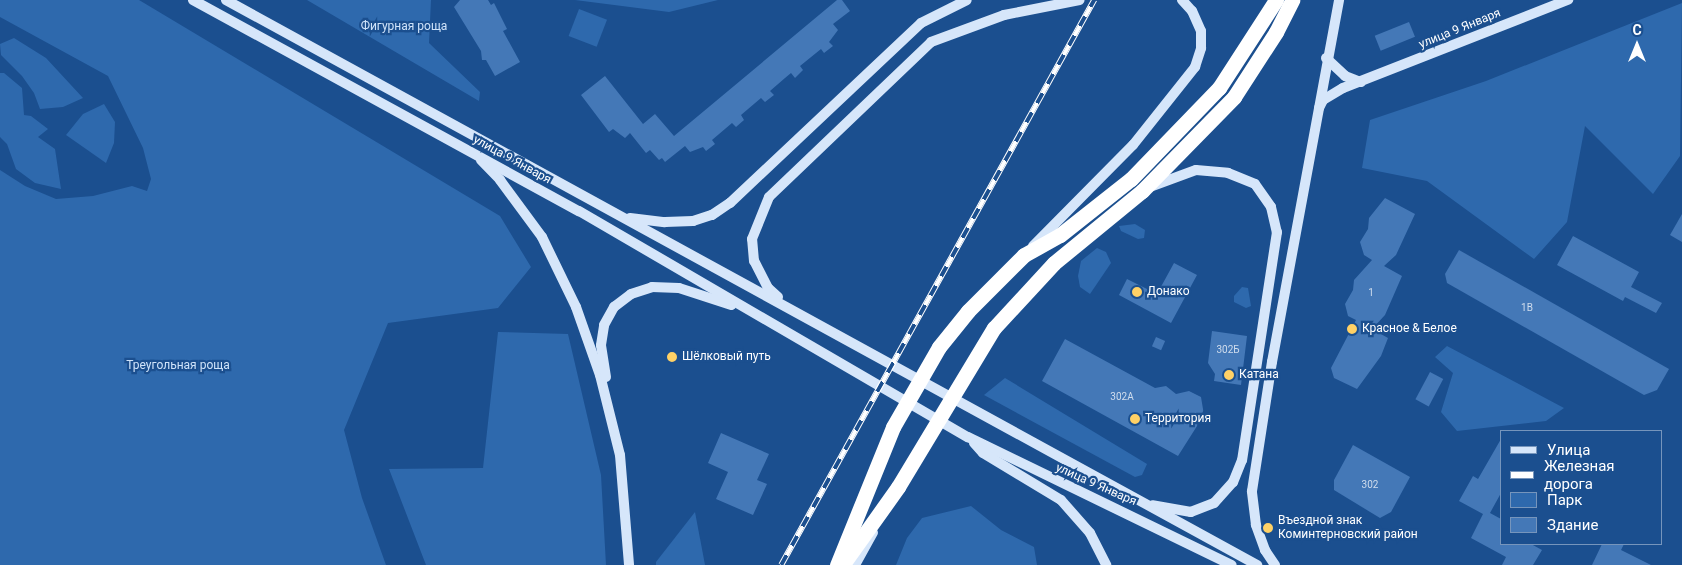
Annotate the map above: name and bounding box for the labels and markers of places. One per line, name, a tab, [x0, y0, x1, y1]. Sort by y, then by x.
place label: Донако	[1147, 285, 1190, 299]
marker: Донако	[1131, 286, 1143, 298]
place label: Красное & Белое	[1362, 322, 1457, 336]
marker: Красное & Белое	[1346, 323, 1358, 335]
place label: Шёлковый путь	[682, 350, 771, 364]
marker: Шёлковый путь	[666, 351, 678, 363]
place label: Катана	[1239, 368, 1279, 382]
marker: Катана	[1223, 369, 1235, 381]
place label: Территория	[1145, 412, 1211, 426]
marker: Территория	[1129, 413, 1141, 425]
place label: Въездной знак Коминтерновский район	[1278, 514, 1418, 542]
marker: Въездной знак Коминтерновский район	[1262, 522, 1274, 534]

